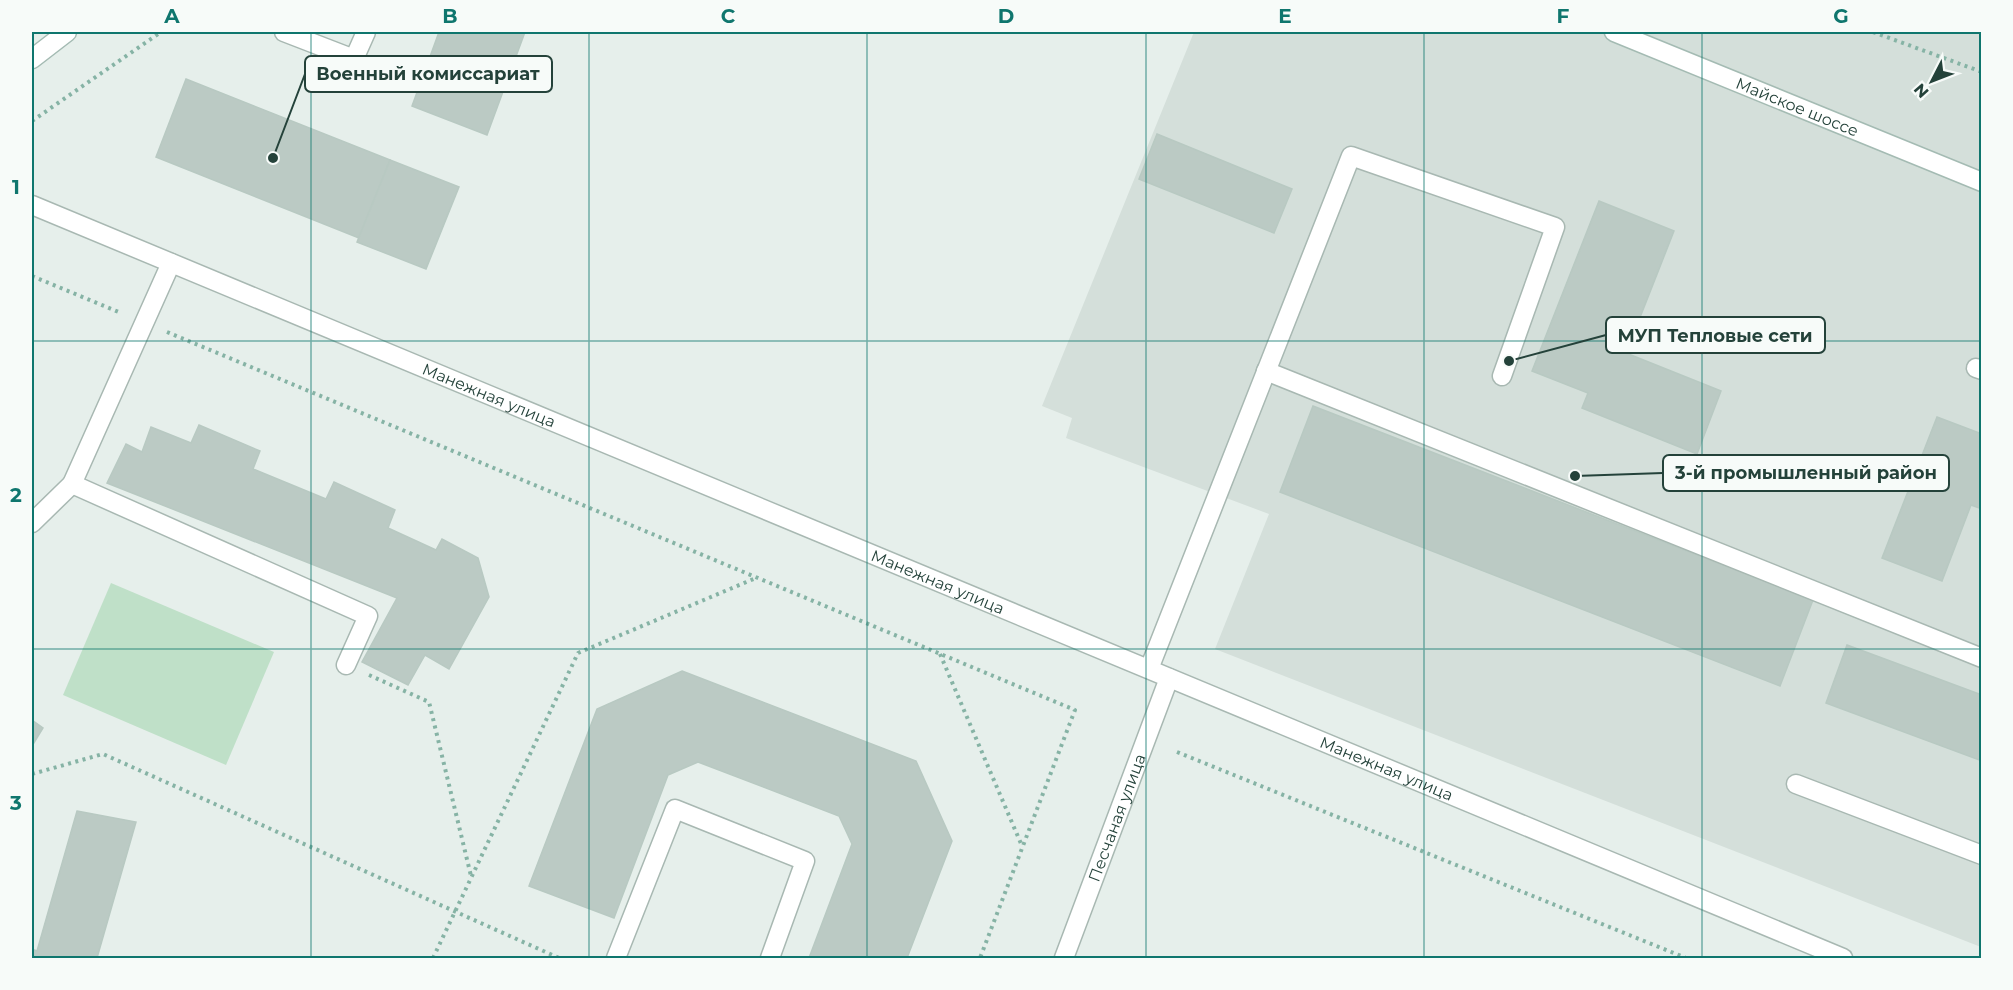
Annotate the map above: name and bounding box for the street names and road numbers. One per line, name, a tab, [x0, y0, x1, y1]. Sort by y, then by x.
street label: Майское шоссе	[1733, 73, 1861, 140]
street label: Манежная улица	[420, 359, 558, 431]
street label: Манежная улица	[868, 546, 1007, 618]
street label: Манежная улица	[1317, 732, 1456, 804]
street label: Песчаная улица	[1084, 751, 1149, 884]

